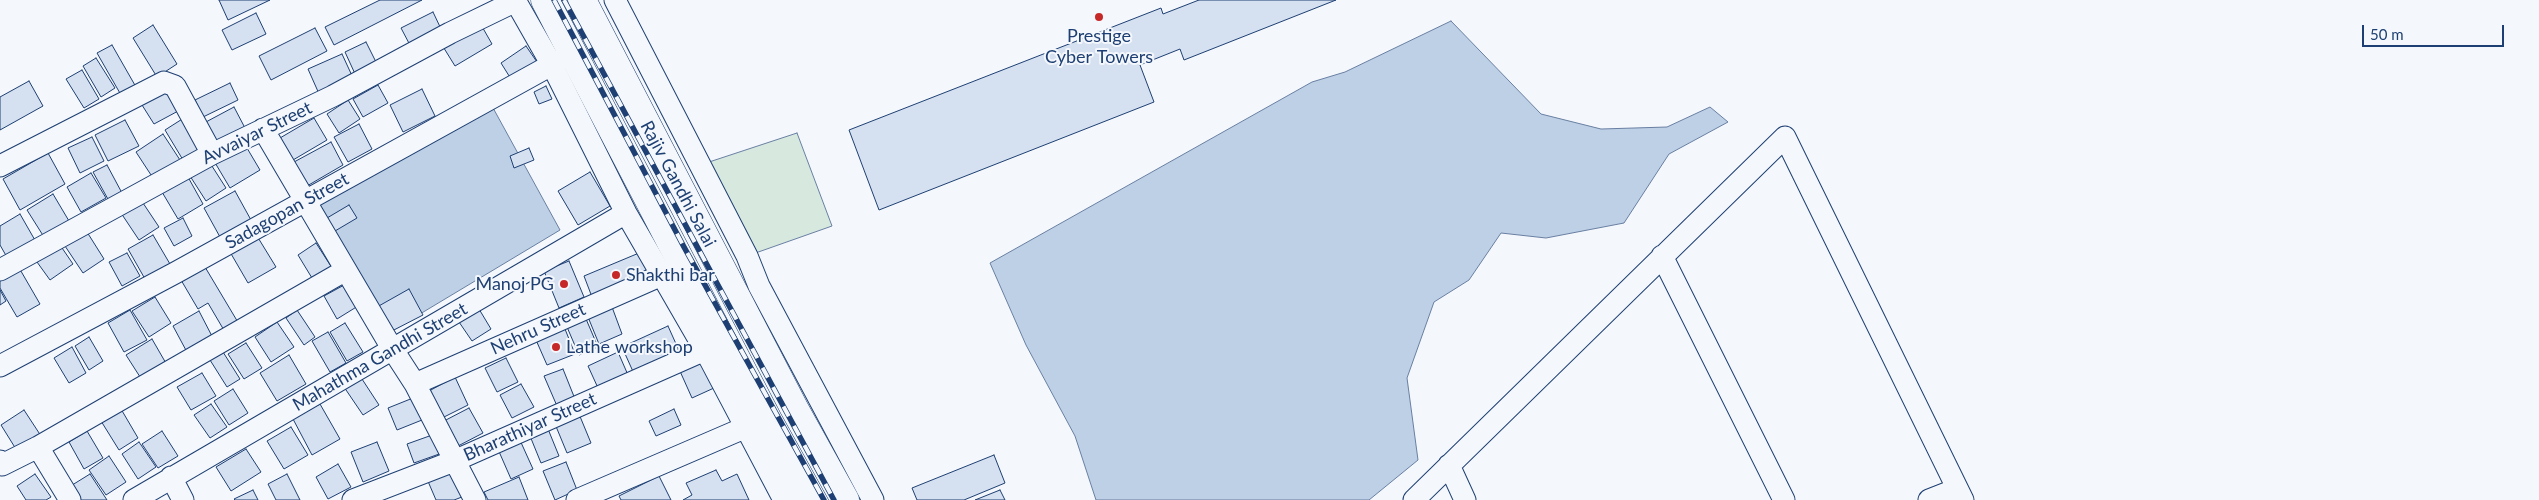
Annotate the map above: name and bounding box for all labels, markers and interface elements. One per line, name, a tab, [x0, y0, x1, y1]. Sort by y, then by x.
marker: Prestige Cyber Towers	[1093, 11, 1105, 23]
scale bar	[2364, 15, 2506, 47]
place label: Prestige Cyber Towers	[1045, 25, 1153, 68]
text: 50 m	[2370, 25, 2404, 43]
street label: Avvaiyar Street	[198, 97, 316, 169]
street label: Rajiv Gandhi Salai	[636, 117, 720, 251]
street label: Sadagopan Street	[221, 168, 353, 254]
place label: Shakthi bar	[626, 264, 715, 286]
marker: Shakthi bar	[610, 269, 622, 281]
place label: Manoj PG	[475, 273, 554, 295]
marker: Manoj PG	[558, 278, 570, 290]
street label: Mahathma Gandhi Street	[289, 298, 471, 416]
street label: Nehru Street	[487, 298, 589, 360]
place label: Lathe workshop	[566, 336, 693, 358]
marker: Lathe workshop	[550, 341, 562, 353]
street label: Bharathiyar Street	[460, 388, 600, 466]

